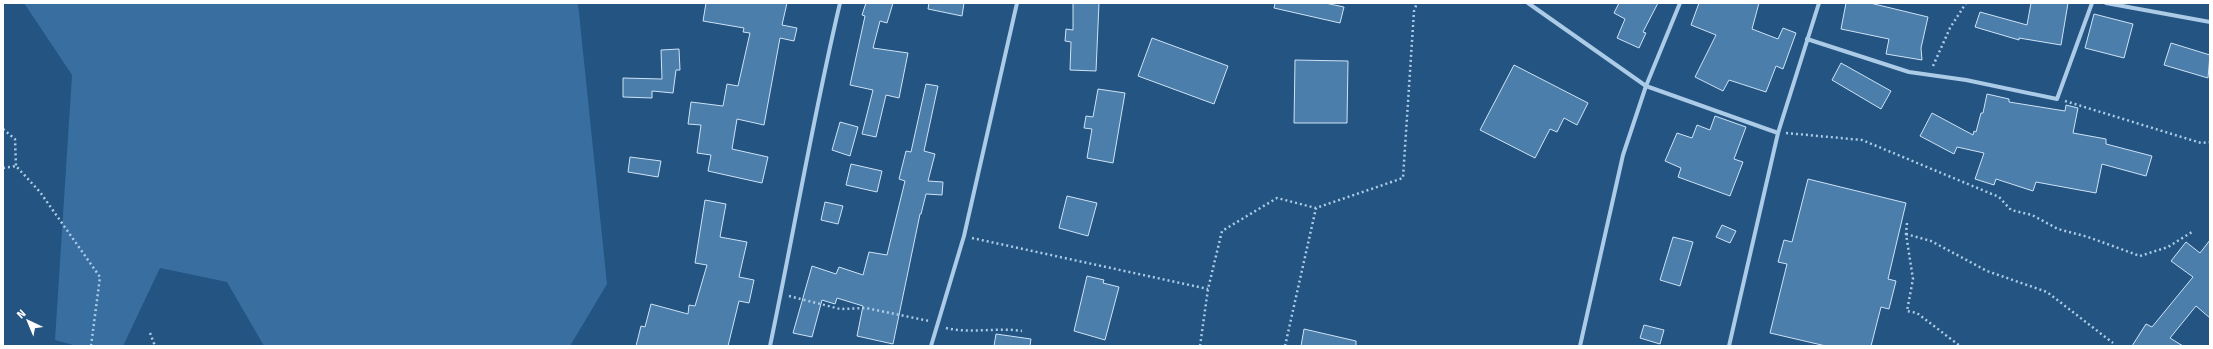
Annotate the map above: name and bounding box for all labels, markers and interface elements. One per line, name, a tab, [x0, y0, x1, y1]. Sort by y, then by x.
north arrow	[8, 301, 48, 341]
text: N	[14, 307, 29, 321]

